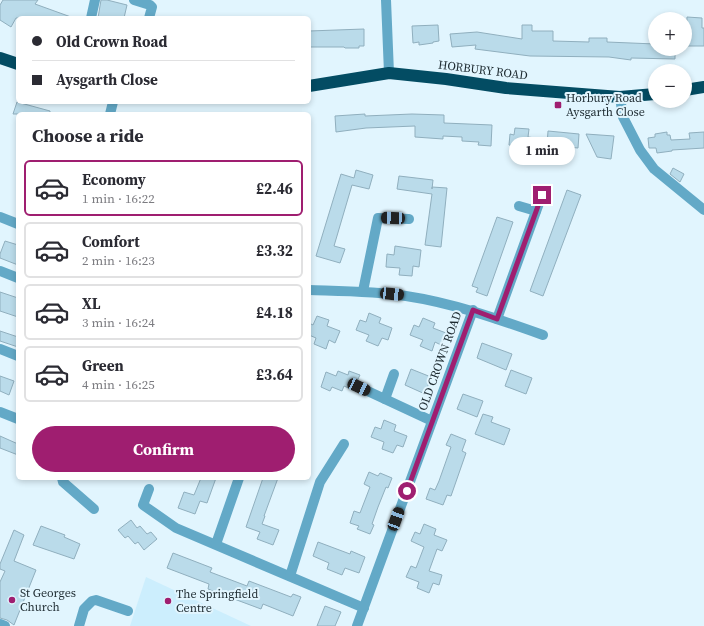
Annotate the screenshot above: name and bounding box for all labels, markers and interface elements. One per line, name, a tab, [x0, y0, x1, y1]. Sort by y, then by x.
map controls	[648, 12, 692, 108]
button: +	[648, 12, 692, 56]
text: Old Crown Road	[56, 31, 167, 52]
street label: HORBURY ROAD	[437, 57, 529, 83]
button: −	[648, 64, 692, 108]
text: Aysgarth Close	[56, 69, 158, 90]
place label: Horbury Road Aysgarth Close	[566, 90, 645, 120]
marker: Horbury Road Aysgarth Close	[553, 100, 563, 110]
text: Choose a ride	[32, 123, 144, 148]
callout: 1 min	[509, 137, 575, 165]
text: 1 min	[525, 142, 559, 159]
text: Economy	[82, 169, 146, 190]
icon: car	[34, 170, 70, 206]
text: £2.46	[256, 178, 293, 199]
route end	[533, 186, 551, 204]
text: 1 min · 16:22	[82, 190, 155, 207]
car	[381, 212, 405, 224]
text: Comfort	[82, 231, 140, 252]
icon: car	[34, 232, 70, 268]
text: £3.32	[256, 240, 293, 261]
text: 2 min · 16:23	[82, 252, 155, 269]
car	[379, 287, 405, 301]
text: XL	[82, 293, 101, 314]
icon: car	[34, 294, 70, 330]
text: £4.18	[256, 302, 293, 323]
street label: OLD CROWN ROAD	[415, 309, 465, 413]
text: 3 min · 16:24	[82, 314, 155, 331]
text: Green	[82, 355, 124, 376]
icon: car	[34, 356, 70, 392]
text: £3.64	[256, 364, 293, 385]
text: 4 min · 16:25	[82, 376, 155, 393]
car	[346, 376, 372, 398]
button: Confirm	[32, 426, 295, 472]
route start	[398, 482, 416, 500]
car	[386, 506, 406, 532]
place label: St Georges Church	[20, 585, 76, 615]
place label: The Springfield Centre	[176, 586, 258, 616]
marker: St Georges Church	[7, 595, 17, 605]
marker: The Springfield Centre	[163, 596, 173, 606]

